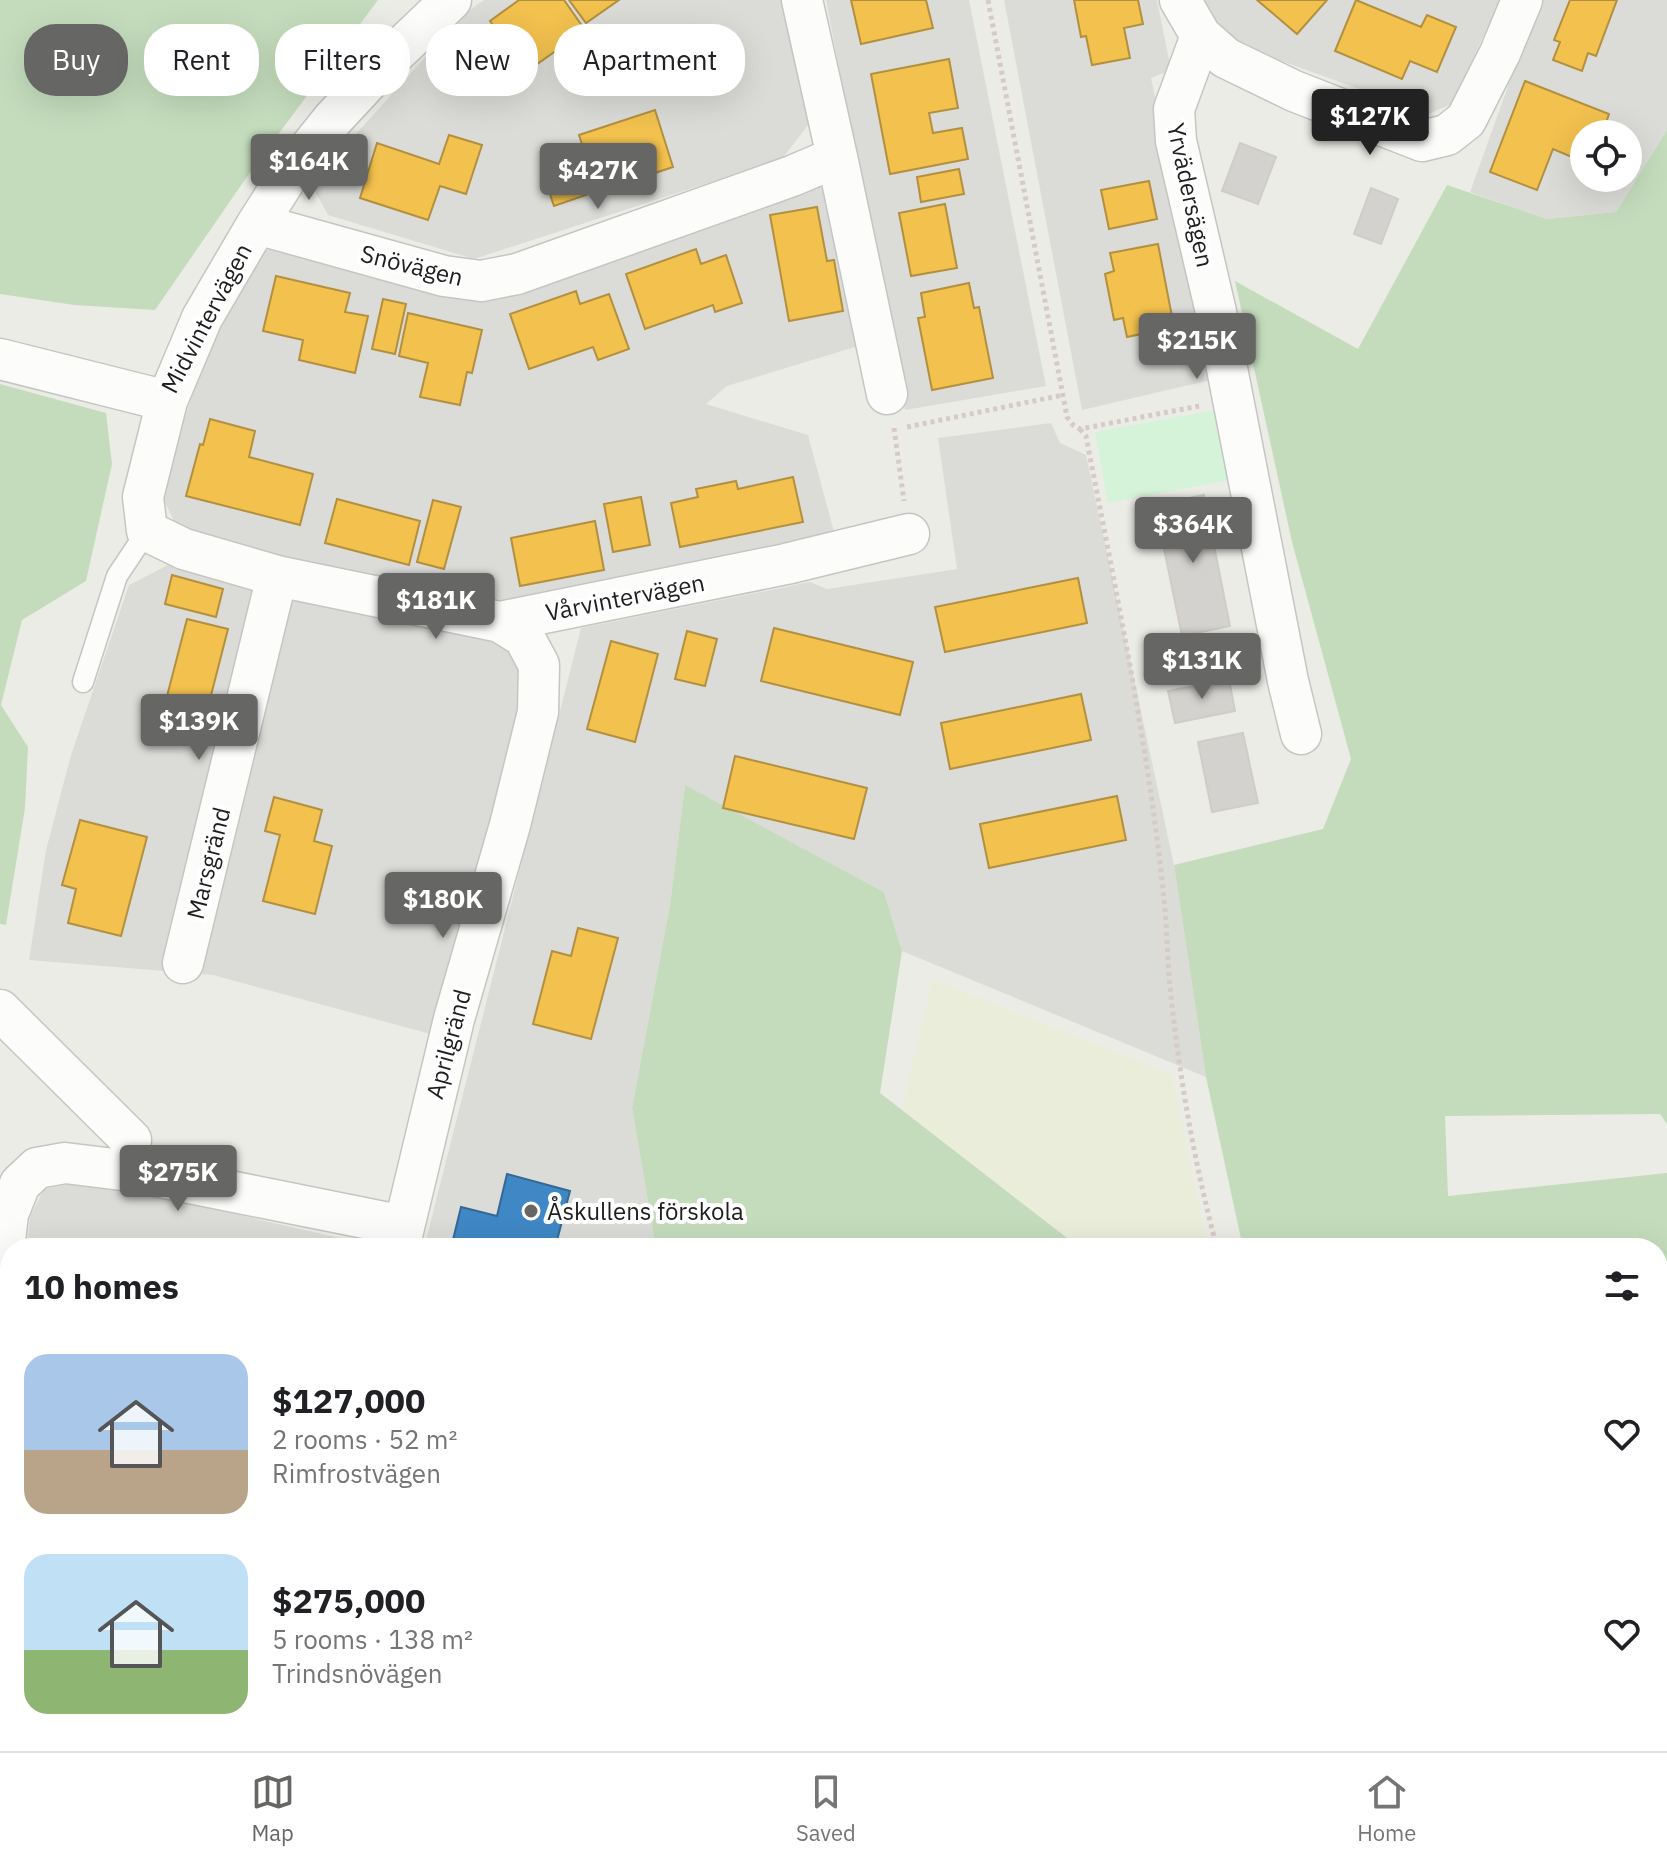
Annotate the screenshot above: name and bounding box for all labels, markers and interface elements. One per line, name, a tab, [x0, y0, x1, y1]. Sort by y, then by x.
chip: Buy	[24, 24, 128, 96]
chip: Rent	[144, 24, 259, 96]
chip: Filters	[275, 24, 410, 96]
chip: New	[426, 24, 538, 96]
chip: Apartment	[554, 24, 745, 96]
pin: $127K	[1314, 89, 1426, 157]
text: $127K	[1330, 98, 1410, 132]
street label: Yrvädersägen	[1160, 120, 1222, 270]
map controls	[1570, 120, 1642, 192]
button: locate	[1570, 120, 1642, 192]
pin: $164K	[253, 134, 365, 202]
text: $164K	[269, 143, 349, 177]
pin: $427K	[542, 143, 654, 211]
text: $427K	[558, 152, 638, 186]
street label: Snövägen	[357, 237, 467, 293]
street label: Midvintervägen	[153, 238, 259, 398]
pin: $215K	[1141, 313, 1253, 381]
text: $215K	[1157, 322, 1237, 356]
pin: $364K	[1137, 497, 1249, 565]
text: $364K	[1153, 506, 1233, 540]
street label: Vårvintervägen	[543, 566, 707, 628]
pin: $181K	[380, 573, 492, 641]
text: $181K	[396, 582, 476, 616]
pin: $131K	[1146, 633, 1258, 701]
text: $131K	[1162, 642, 1242, 676]
pin: $139K	[143, 694, 255, 762]
text: $139K	[159, 703, 239, 737]
street label: Marsgränd	[179, 804, 237, 922]
pin: $180K	[387, 872, 499, 940]
text: $180K	[403, 881, 483, 915]
street label: Aprilgränd	[418, 986, 478, 1102]
pin: $275K	[122, 1145, 234, 1213]
text: $275K	[138, 1154, 218, 1188]
place label: Åskullens förskola	[547, 1195, 744, 1227]
marker: Åskullens förskola	[522, 1202, 540, 1220]
text: 10 homes	[24, 1264, 179, 1308]
icon: filters	[1600, 1264, 1644, 1308]
text: $127,000	[272, 1378, 425, 1422]
icon: home	[88, 1386, 184, 1482]
icon: heart	[1600, 1412, 1644, 1456]
text: 2 rooms · 52 m²	[272, 1422, 457, 1456]
text: Rimfrostvägen	[272, 1456, 441, 1490]
text: $275,000	[272, 1578, 425, 1622]
icon: home	[88, 1586, 184, 1682]
icon: heart	[1600, 1612, 1644, 1656]
text: 5 rooms · 138 m²	[272, 1622, 473, 1656]
text: Trindsnövägen	[272, 1656, 442, 1690]
tab: Map	[251, 1770, 295, 1847]
tab: Saved	[796, 1770, 856, 1847]
tab: Home	[1357, 1770, 1416, 1847]

